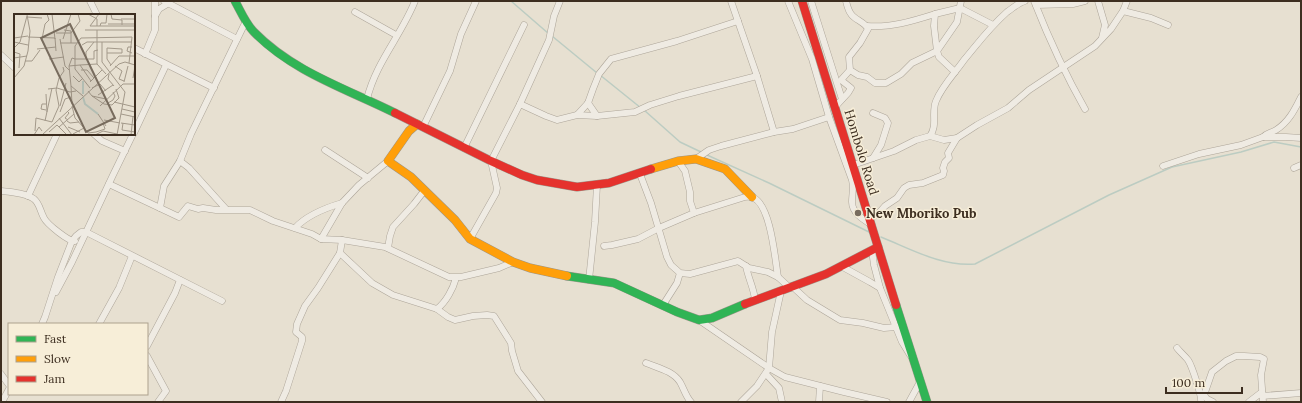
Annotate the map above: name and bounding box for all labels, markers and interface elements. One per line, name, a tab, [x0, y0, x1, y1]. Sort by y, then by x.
inset map	[14, 14, 135, 135]
street label: Hombolo Road	[840, 107, 883, 197]
place label: New Mboriko Pub	[866, 205, 977, 222]
marker: New Mboriko Pub	[853, 208, 863, 218]
legend	[8, 323, 148, 395]
text: Fast	[44, 331, 67, 346]
text: Slow	[44, 351, 71, 366]
scale bar	[1166, 369, 1242, 395]
text: Jam	[43, 371, 65, 386]
text: 100 m	[1172, 375, 1205, 390]

